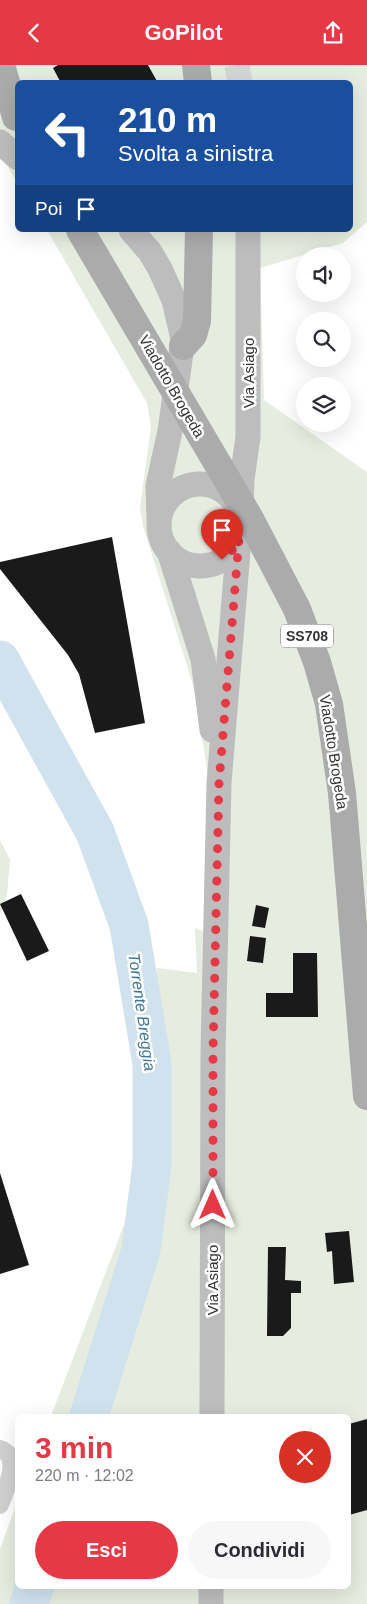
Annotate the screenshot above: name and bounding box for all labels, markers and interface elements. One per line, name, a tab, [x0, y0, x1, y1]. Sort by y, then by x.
icon: back	[20, 19, 48, 47]
icon: share	[319, 19, 347, 47]
text: GoPilot	[144, 20, 223, 45]
icon: left	[35, 100, 100, 165]
text: 210 m	[118, 100, 217, 139]
text: Svolta a sinistra	[118, 141, 273, 166]
icon: arrive	[72, 195, 100, 223]
text: Poi	[35, 198, 62, 219]
map controls	[296, 247, 351, 432]
button: sound	[296, 247, 351, 302]
button: search	[296, 312, 351, 367]
street label: Viadotto Brogeda	[136, 332, 209, 441]
street label: Via Asiago	[240, 338, 257, 408]
button: layers	[296, 377, 351, 432]
pin	[201, 509, 243, 560]
icon: arrive	[208, 516, 236, 544]
road number: SS708	[281, 625, 333, 647]
street label: Viadotto Brogeda	[317, 694, 352, 811]
water label: Torrente Breggia	[125, 952, 159, 1072]
position arrow	[186, 1178, 238, 1230]
street label: Via Asiago	[204, 1245, 221, 1315]
text: 3 min	[35, 1431, 113, 1464]
button: close	[279, 1431, 331, 1483]
text: 220 m · 12:02	[35, 1467, 134, 1484]
button: Esci	[35, 1521, 178, 1579]
button: Condividi	[188, 1521, 331, 1579]

